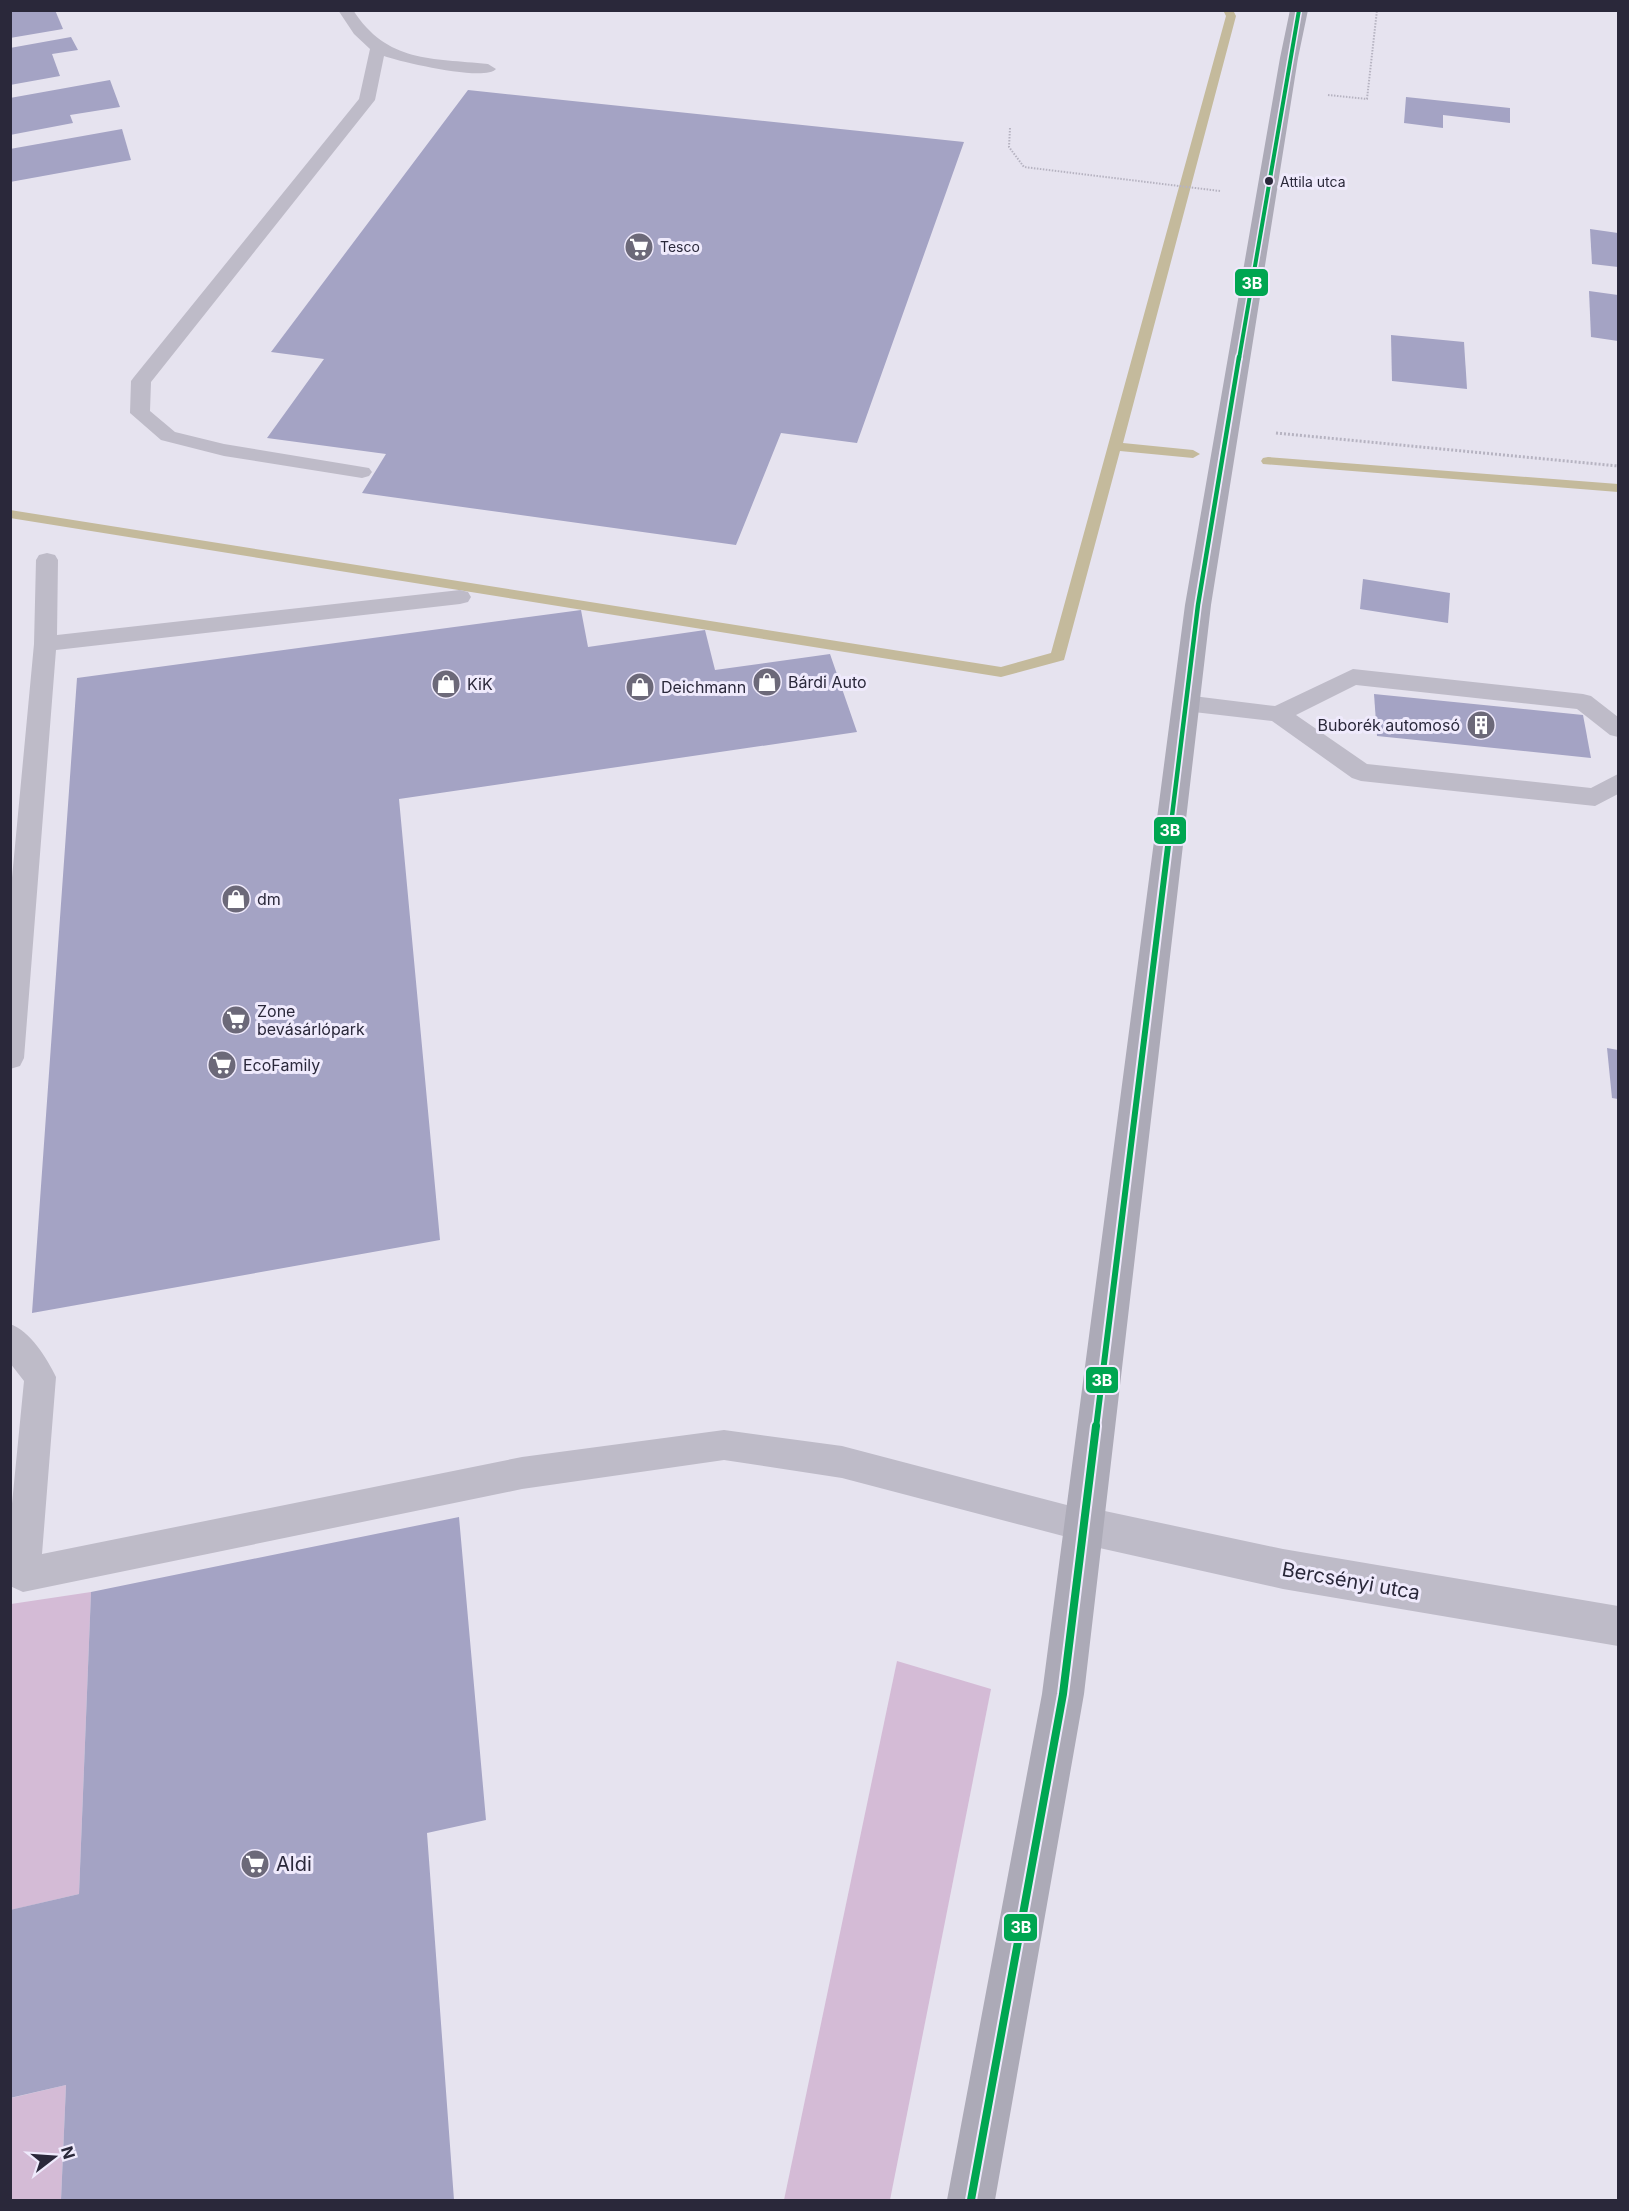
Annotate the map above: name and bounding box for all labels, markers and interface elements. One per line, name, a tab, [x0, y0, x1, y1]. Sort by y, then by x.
place label: Attila utca	[1280, 173, 1346, 190]
marker: Attila utca	[1263, 175, 1275, 187]
supermarket icon: Tesco	[623, 231, 655, 263]
place label: Tesco	[660, 238, 700, 255]
line badge: 3B	[1234, 268, 1269, 297]
text: 3B	[1242, 273, 1262, 293]
shop icon: Bárdi Auto	[751, 666, 783, 698]
shop icon: KiK	[430, 668, 462, 700]
shop icon: Deichmann	[624, 671, 656, 703]
place label: Bárdi Auto	[788, 672, 867, 692]
place label: KiK	[467, 674, 493, 694]
place label: Deichmann	[661, 677, 746, 697]
building icon: Buborék automosó	[1465, 709, 1497, 741]
place label: Buborék automosó	[1318, 715, 1460, 735]
line badge: 3B	[1153, 816, 1187, 845]
text: 3B	[1160, 820, 1180, 840]
shop icon: dm	[220, 883, 252, 915]
place label: dm	[257, 889, 281, 909]
place label: Zone bevásárlópark	[257, 1001, 365, 1039]
supermarket icon: Zone bevásárlópark	[220, 1004, 252, 1036]
supermarket icon: EcoFamily	[206, 1049, 238, 1081]
place label: EcoFamily	[243, 1055, 320, 1075]
line badge: 3B	[1085, 1366, 1119, 1394]
text: 3B	[1092, 1370, 1112, 1390]
street label: Bercsényi utca	[1280, 1557, 1422, 1605]
supermarket icon: Aldi	[239, 1848, 271, 1880]
place label: Aldi	[276, 1852, 312, 1876]
line badge: 3B	[1003, 1913, 1038, 1942]
text: 3B	[1011, 1917, 1031, 1937]
north arrow	[24, 2127, 84, 2187]
text: N	[57, 2144, 80, 2161]

